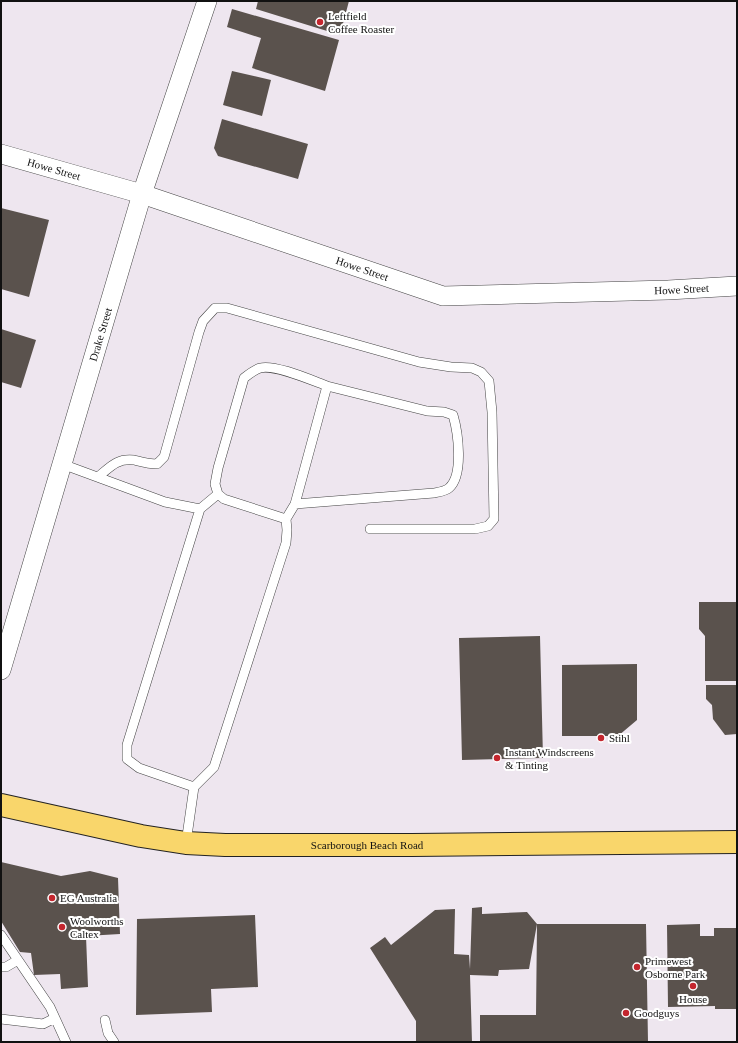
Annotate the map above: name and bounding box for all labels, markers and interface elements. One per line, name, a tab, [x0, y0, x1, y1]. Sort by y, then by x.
place label: Leftfield Coffee Roaster	[328, 10, 394, 35]
marker: Leftfield Coffee Roaster	[315, 17, 325, 27]
street label: Howe Street	[26, 156, 82, 182]
street label: Howe Street	[334, 254, 390, 283]
street label: Howe Street	[654, 282, 709, 296]
street label: Drake Street	[87, 306, 114, 363]
place label: Stihl	[609, 732, 630, 744]
marker: Stihl	[596, 733, 606, 743]
place label: Instant Windscreens & Tinting	[505, 746, 594, 771]
marker: Instant Windscreens & Tinting	[492, 753, 502, 763]
street label: Scarborough Beach Road	[311, 839, 424, 851]
place label: EG Australia	[60, 892, 117, 904]
marker: EG Australia	[47, 893, 57, 903]
place label: Woolworths Caltex	[70, 915, 124, 940]
marker: Woolworths Caltex	[57, 922, 67, 932]
place label: Primewest Osborne Park	[645, 955, 706, 980]
marker: Primewest Osborne Park	[632, 962, 642, 972]
marker: House	[688, 981, 698, 991]
place label: House	[679, 993, 707, 1005]
place label: Goodguys	[634, 1007, 679, 1019]
marker: Goodguys	[621, 1008, 631, 1018]

